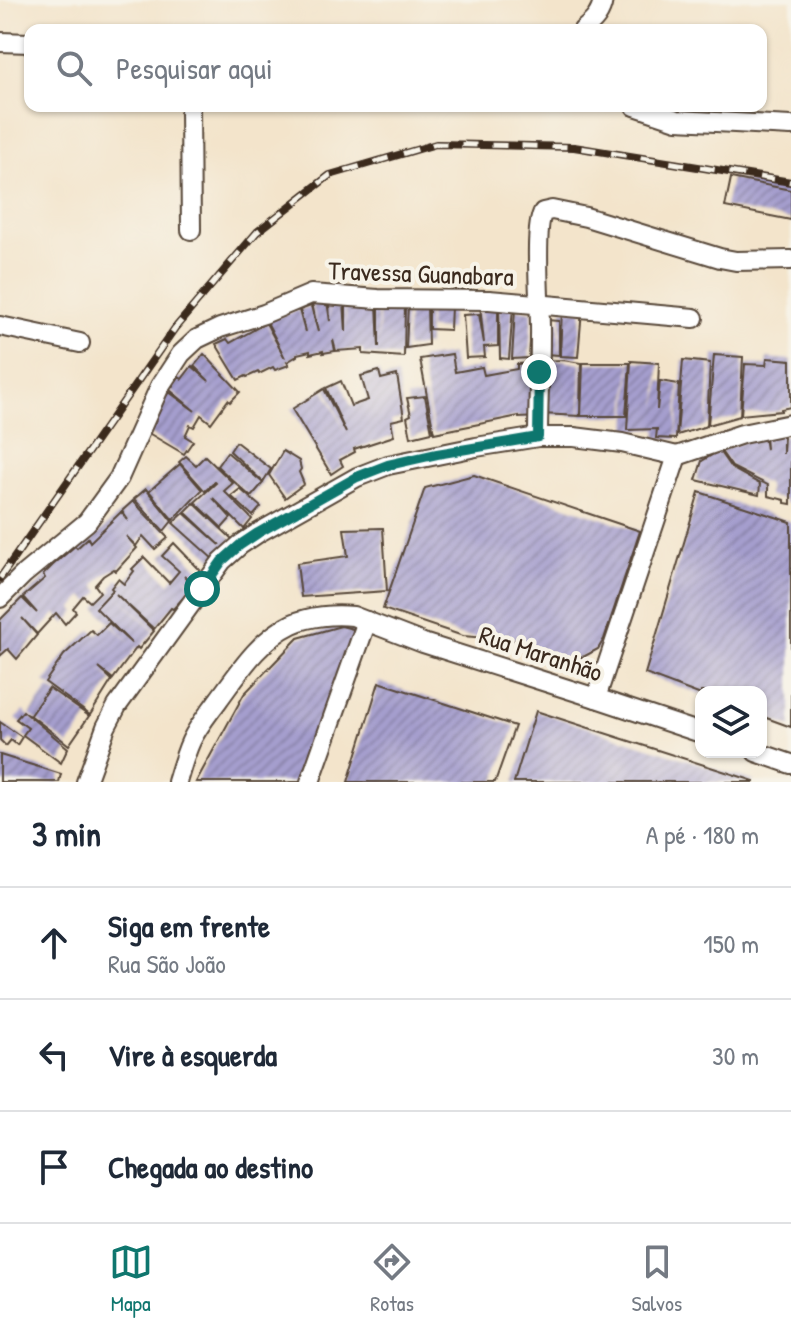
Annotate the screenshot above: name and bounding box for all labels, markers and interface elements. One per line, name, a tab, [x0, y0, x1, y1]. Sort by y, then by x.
search box	[24, 24, 767, 112]
icon: search	[52, 46, 96, 90]
text: Pesquisar aqui	[116, 48, 273, 88]
street label: Travessa Guanabara	[328, 252, 514, 294]
route end	[521, 354, 557, 390]
route start	[184, 571, 220, 607]
street label: Rua Maranhão	[475, 617, 607, 689]
map controls	[695, 686, 767, 758]
button: layers	[695, 686, 767, 758]
text: 3 min	[32, 811, 101, 857]
text: A pé · 180 m	[646, 817, 759, 852]
text: Siga em frente	[108, 906, 270, 946]
icon: ahead	[32, 921, 76, 965]
text: 150 m	[703, 926, 759, 961]
text: Rua São João	[108, 946, 226, 981]
icon: left	[32, 1033, 76, 1077]
text: Vire à esquerda	[108, 1035, 277, 1075]
text: 30 m	[712, 1038, 759, 1073]
icon: arrive	[32, 1145, 76, 1189]
text: Chegada ao destino	[108, 1147, 313, 1187]
tab: Mapa	[109, 1240, 153, 1318]
tab: Rotas	[370, 1240, 414, 1318]
tab: Salvos	[632, 1240, 682, 1318]

